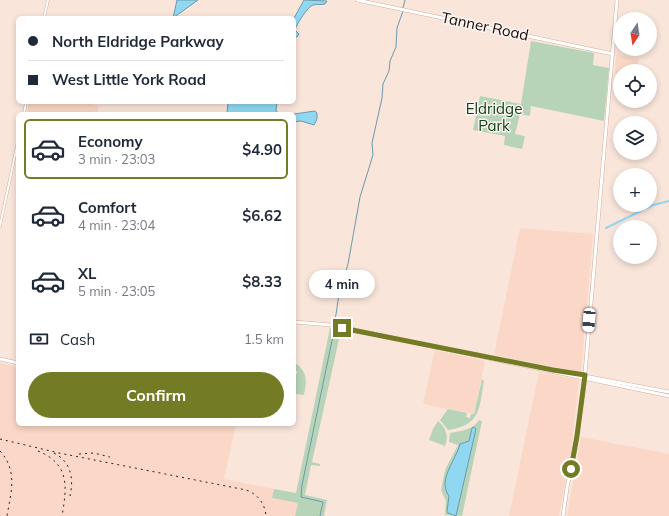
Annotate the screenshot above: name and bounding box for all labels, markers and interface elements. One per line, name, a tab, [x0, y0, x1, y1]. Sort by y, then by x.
street label: Tanner Road	[440, 7, 530, 45]
north arrow	[613, 12, 657, 56]
map controls	[613, 12, 657, 264]
text: North Eldridge Parkway	[52, 32, 224, 51]
button: locate	[613, 64, 657, 108]
text: West Little York Road	[52, 70, 206, 89]
park label: Eldridge Park	[466, 99, 522, 135]
button: layers	[613, 116, 657, 160]
icon: car	[30, 131, 66, 167]
text: Economy	[78, 132, 143, 151]
text: $4.90	[242, 140, 282, 159]
text: 3 min · 23:03	[78, 151, 155, 167]
button: +	[613, 168, 657, 212]
icon: car	[30, 197, 66, 233]
text: Comfort	[78, 198, 136, 217]
text: $6.62	[242, 206, 282, 225]
text: 4 min · 23:04	[78, 217, 155, 233]
button: −	[613, 220, 657, 264]
icon: car	[30, 263, 66, 299]
text: XL	[78, 264, 96, 283]
callout: 4 min	[309, 270, 375, 298]
text: $8.33	[242, 272, 282, 291]
text: 4 min	[325, 276, 359, 292]
text: 5 min · 23:05	[78, 283, 155, 299]
car	[582, 308, 596, 332]
route end	[333, 319, 351, 337]
icon: cash	[28, 328, 50, 350]
text: Cash	[60, 330, 95, 349]
text: 1.5 km	[244, 331, 284, 347]
button: Confirm	[28, 372, 284, 418]
route start	[562, 460, 580, 478]

